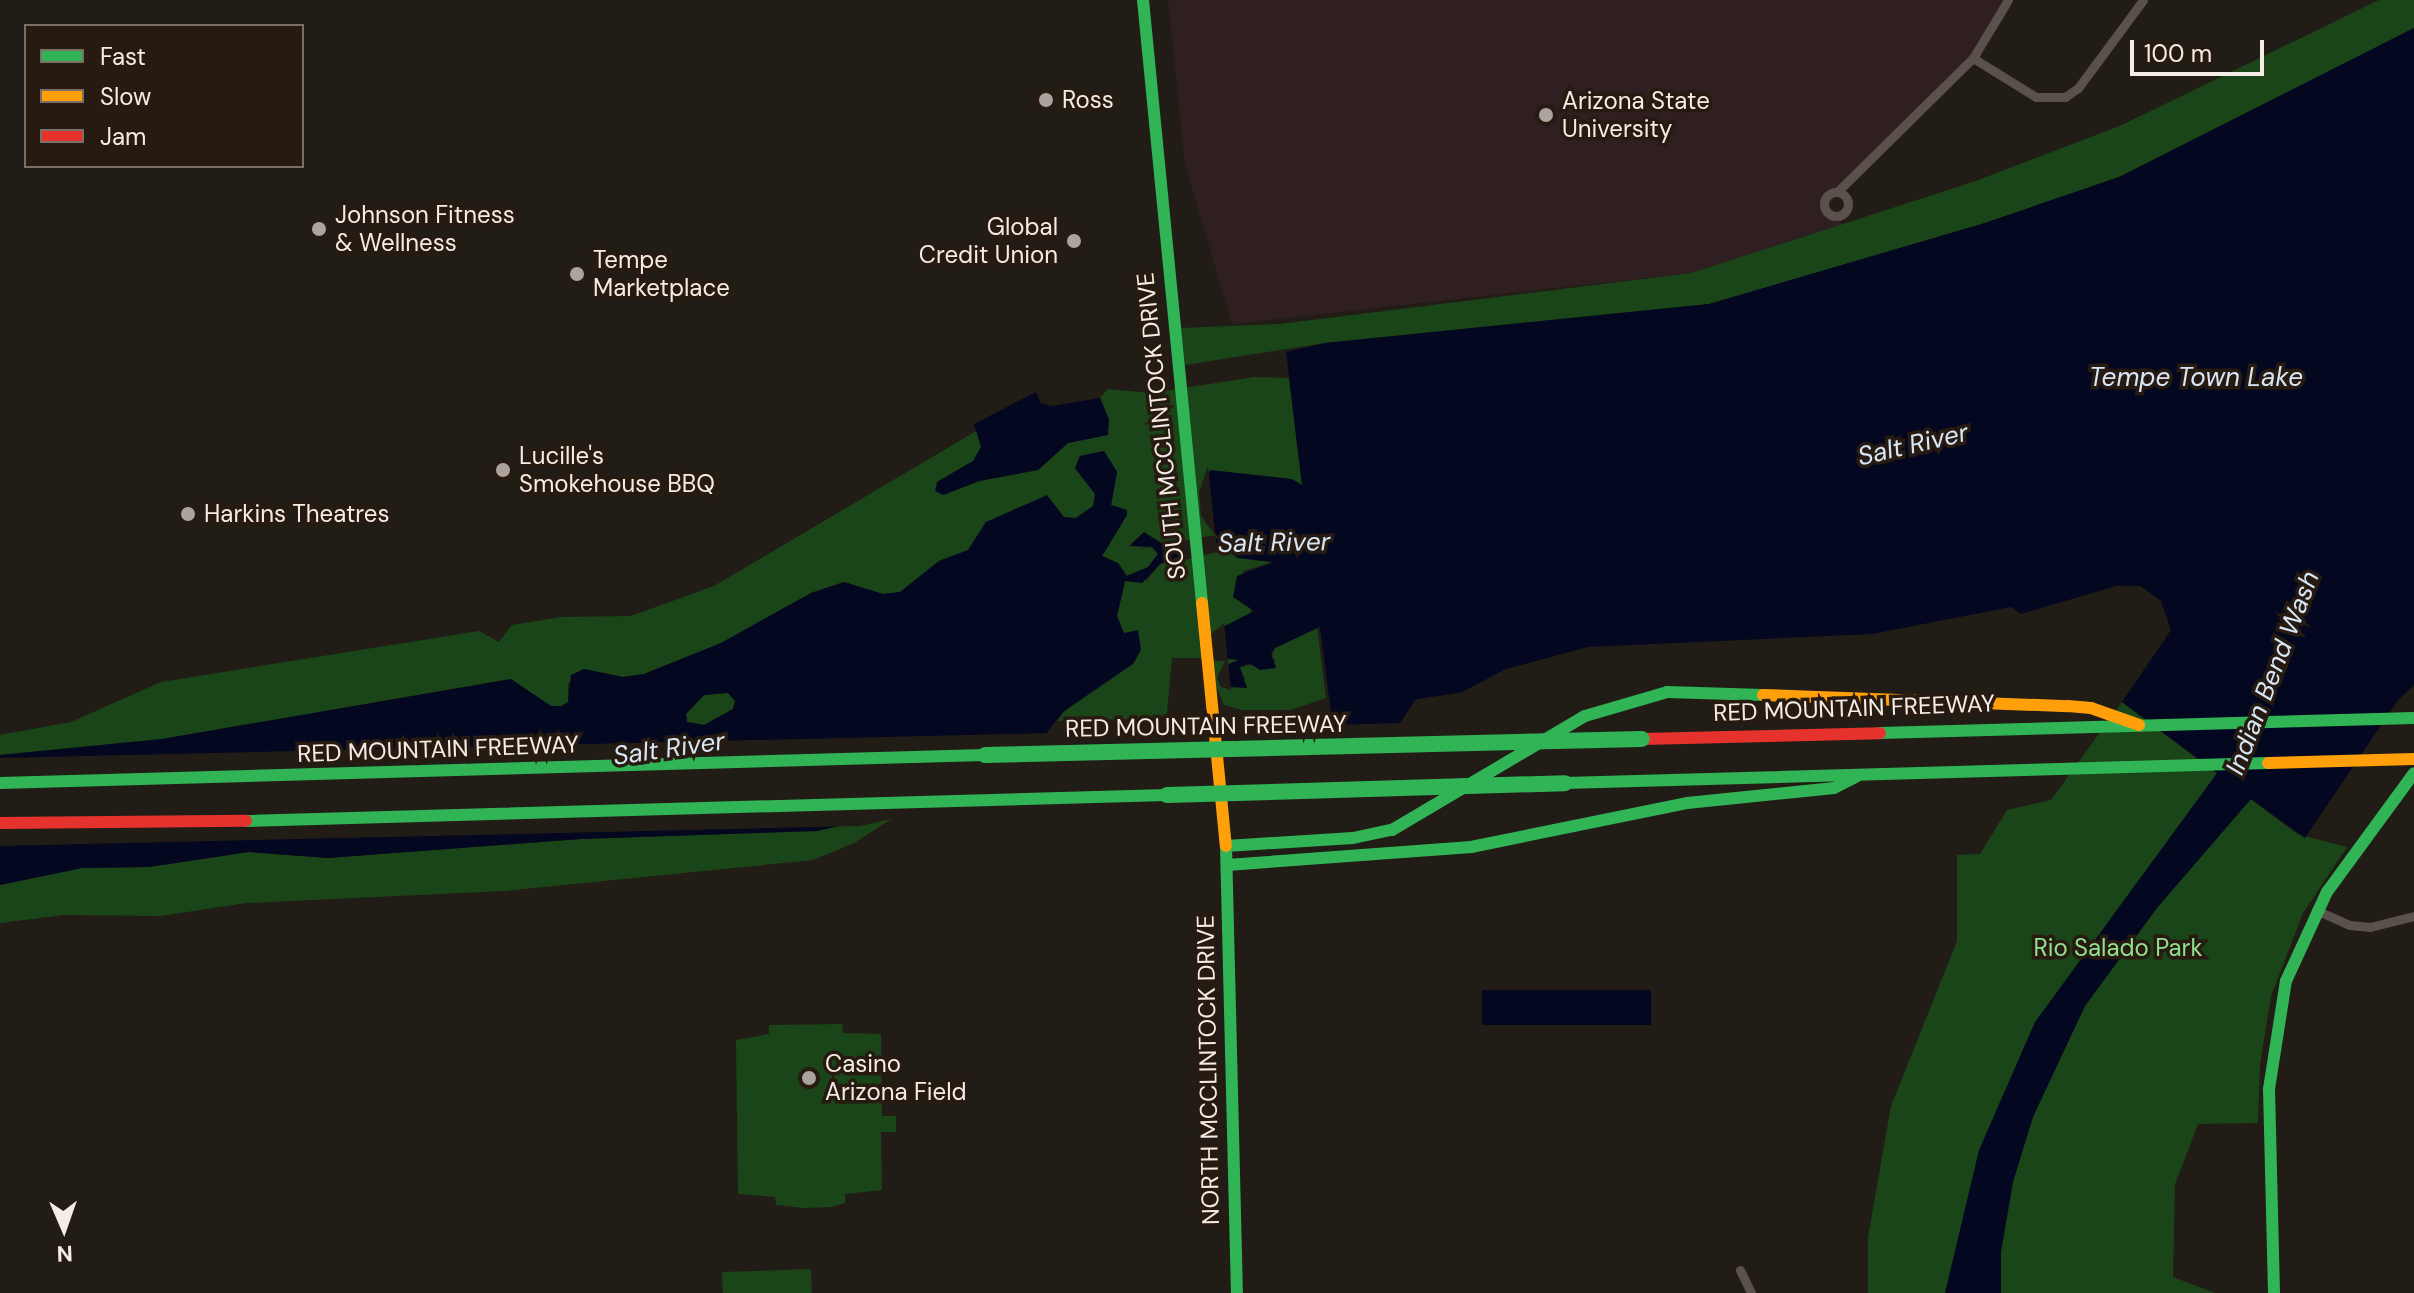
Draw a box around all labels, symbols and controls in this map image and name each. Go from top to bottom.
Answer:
legend [24,24,304,168]
scale bar [2134,24,2268,74]
text: 100 m [2144,38,2212,69]
text: Fast [100,41,146,72]
text: Slow [100,81,151,112]
place label: Ross [1062,86,1114,114]
place label: Arizona State University [1562,87,1710,143]
marker: Ross [1037,91,1055,109]
marker: Arizona State University [1537,106,1555,124]
text: Jam [100,121,146,152]
place label: Johnson Fitness & Wellness [335,201,515,257]
place label: Global Credit Union [919,213,1058,269]
marker: Johnson Fitness & Wellness [310,220,328,238]
marker: Global Credit Union [1065,232,1083,250]
place label: Tempe Marketplace [593,246,730,302]
marker: Tempe Marketplace [568,265,586,283]
street label: SOUTH MCCLINTOCK DRIVE [1131,271,1191,581]
water label: Tempe Town Lake [2089,362,2303,394]
water label: Salt River [1855,417,1971,473]
place label: Lucille's Smokehouse BBQ [519,442,715,498]
marker: Lucille's Smokehouse BBQ [494,461,512,479]
place label: Harkins Theatres [204,500,389,528]
marker: Harkins Theatres [179,505,197,523]
water label: Salt River [1217,526,1331,560]
water label: Indian Bend Wash [2220,567,2326,779]
street label: RED MOUNTAIN FREEWAY [1713,689,1995,727]
street label: RED MOUNTAIN FREEWAY [1065,709,1347,743]
water label: Salt River [611,726,727,772]
street label: RED MOUNTAIN FREEWAY [297,730,579,768]
street label: NORTH MCCLINTOCK DRIVE [1191,915,1225,1225]
park label: Rio Salado Park [2033,934,2203,962]
place label: Casino Arizona Field [825,1050,967,1106]
marker: Casino Arizona Field [800,1069,818,1087]
north arrow [24,1189,104,1269]
text: N [56,1239,73,1268]

